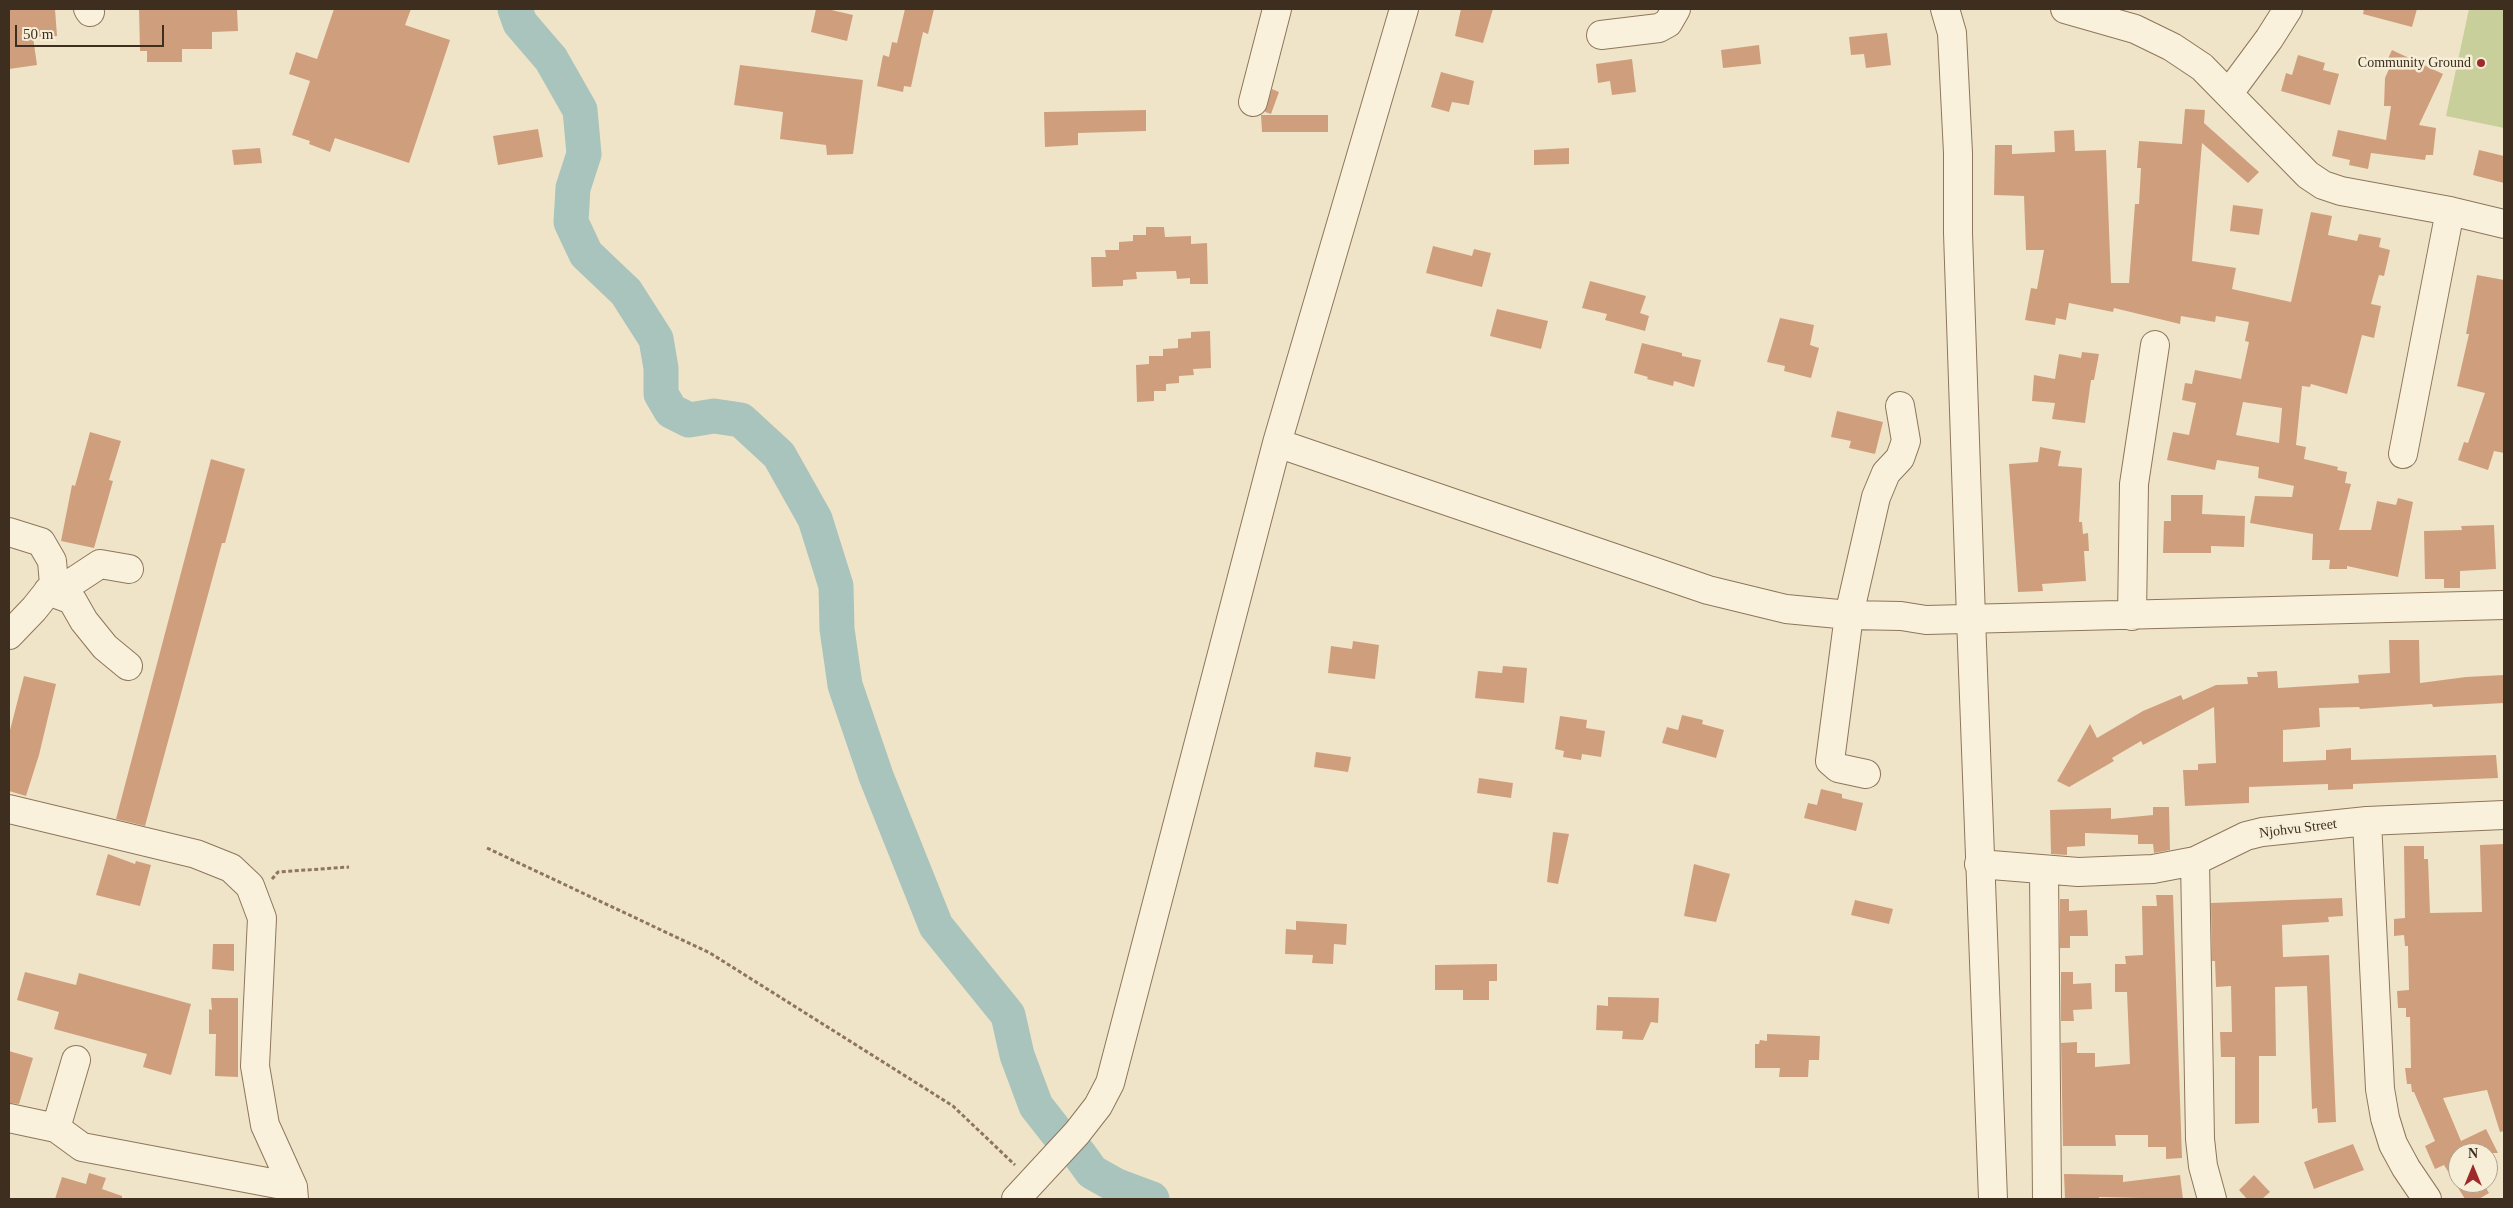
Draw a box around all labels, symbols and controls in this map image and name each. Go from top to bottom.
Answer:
scale bar [18,15,166,47]
text: 50 m [23,26,53,42]
place label: Community Ground [2358,55,2471,71]
marker: Community Ground [2475,57,2487,69]
street label: Njohvu Street [2258,816,2338,842]
north arrow [2448,1143,2498,1193]
text: N [2468,1146,2478,1161]

